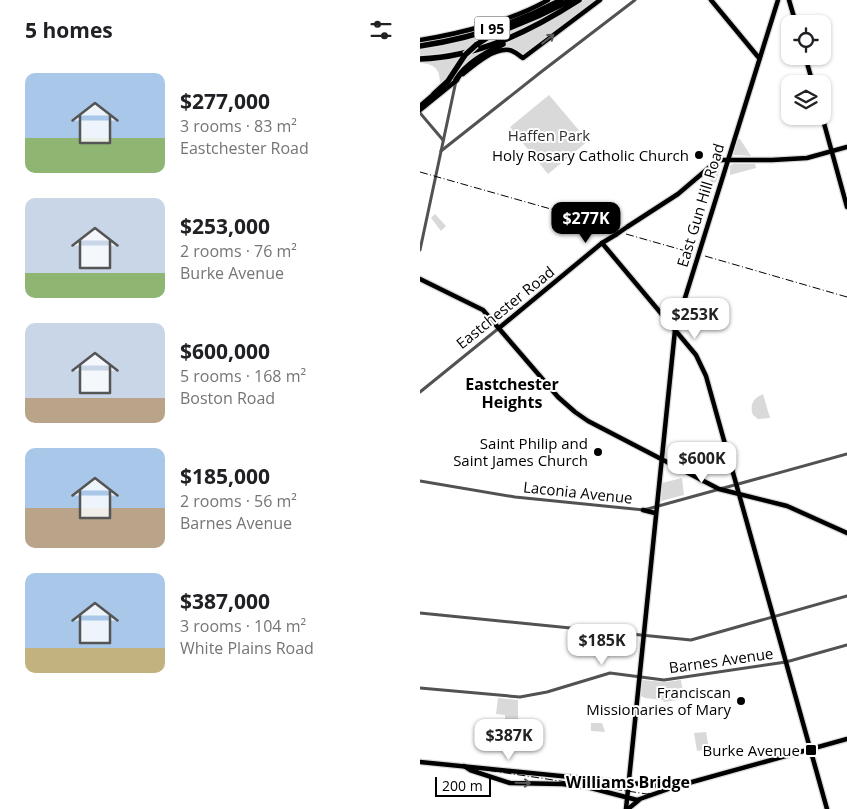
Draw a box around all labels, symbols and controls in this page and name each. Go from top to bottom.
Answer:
map controls [781,15,831,125]
button: locate [781,15,831,65]
text: 5 homes [25,16,113,44]
icon: filters [367,16,395,44]
road number: I 95 [474,16,510,40]
one-way arrow [541,34,554,45]
button: layers [781,75,831,125]
text: $277,000 [180,87,270,115]
icon: home [65,93,125,153]
text: 3 rooms · 83 m² [180,115,297,137]
park label: Haffen Park [508,125,590,145]
text: Eastchester Road [180,137,309,159]
street label: East Gun Hill Road [672,141,728,269]
place label: Holy Rosary Catholic Church [492,145,689,165]
marker: Holy Rosary Catholic Church [693,149,705,161]
pin: $277K [551,202,621,244]
text: $277K [562,207,610,229]
text: $253,000 [180,212,270,240]
icon: home [65,218,125,278]
text: 2 rooms · 76 m² [180,240,297,262]
street label: Eastchester Road [452,261,558,353]
text: Burke Avenue [180,262,284,284]
pin: $253K [660,298,730,340]
text: $253K [671,303,719,325]
text: $600,000 [180,337,270,365]
icon: home [65,343,125,403]
text: 5 rooms · 168 m² [180,365,306,387]
district label: Eastchester Heights [465,373,559,413]
text: Boston Road [180,387,275,409]
place label: Saint Philip and Saint James Church [453,433,588,470]
pin: $600K [667,442,737,484]
marker: Saint Philip and Saint James Church [592,446,604,458]
text: $600K [678,447,726,469]
text: $185,000 [180,462,270,490]
icon: home [65,468,125,528]
street label: Laconia Avenue [522,476,634,508]
text: 2 rooms · 56 m² [180,490,297,512]
text: Barnes Avenue [180,512,292,534]
text: $387,000 [180,587,270,615]
icon: home [65,593,125,653]
text: 3 rooms · 104 m² [180,615,306,637]
pin: $185K [567,624,637,666]
text: $185K [578,629,626,651]
text: White Plains Road [180,637,314,659]
street label: Barnes Avenue [668,643,774,677]
place label: Franciscan Missionaries of Mary [586,682,731,719]
marker: Franciscan Missionaries of Mary [735,695,747,707]
pin: $387K [474,718,544,761]
text: $387K [485,724,533,746]
place label: Burke Avenue [703,740,800,760]
marker: Burke Avenue [804,743,818,757]
district label: Williams Bridge [566,771,690,793]
scale bar [435,774,491,797]
text: 200 m [442,776,483,795]
one-way arrow [515,779,531,788]

